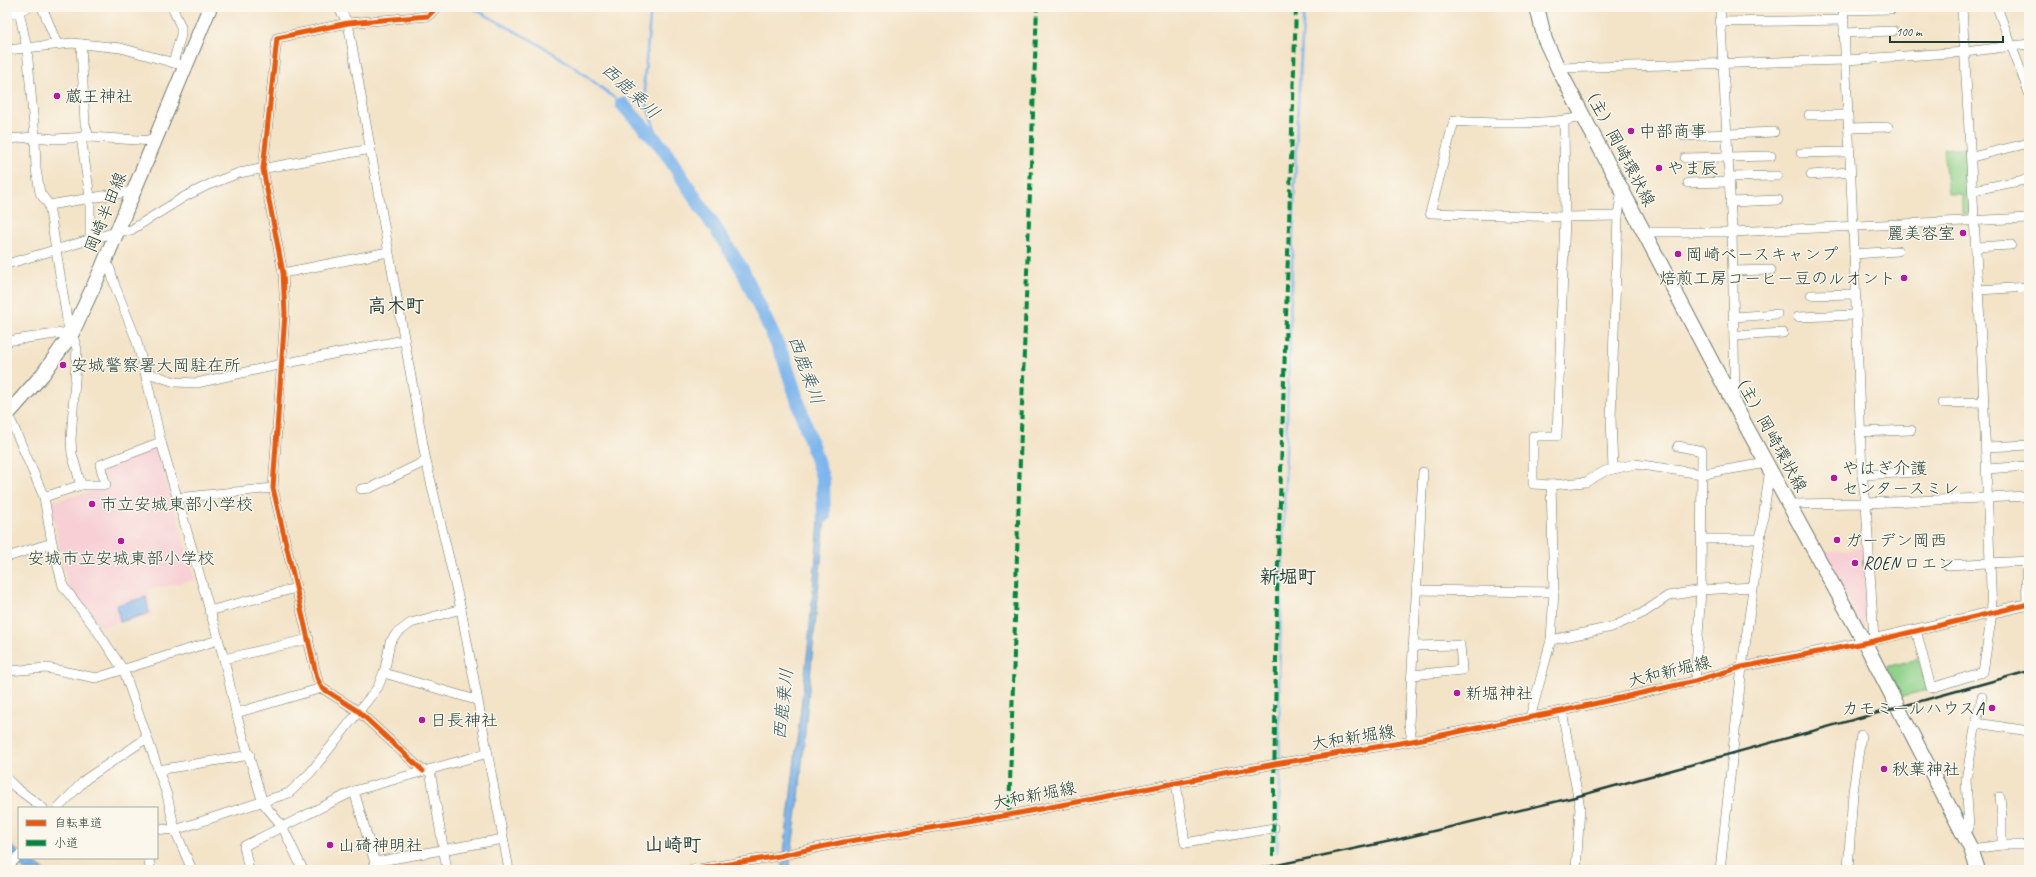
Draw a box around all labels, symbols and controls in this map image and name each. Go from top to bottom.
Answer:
scale bar [1890,18,2003,44]
text: 100 m [1896,24,1923,40]
water label: 西鹿乗川 [597,58,665,124]
street label: （主）岡崎環状線 [1577,80,1660,210]
place label: 蔵王神社 [65,86,133,107]
marker: 蔵王神社 [52,91,62,101]
place label: 中部商事 [1639,121,1707,142]
marker: 中部商事 [1626,126,1636,136]
place label: やま辰 [1667,158,1718,179]
marker: やま辰 [1654,163,1664,173]
street label: 岡崎半田線 [80,169,131,256]
place label: 麗美容室 [1887,223,1955,244]
marker: 麗美容室 [1958,228,1968,238]
place label: 岡崎ベースキャンプ [1686,244,1838,265]
marker: 岡崎ベースキャンプ [1673,249,1683,259]
place label: 焙煎工房コーヒー豆のルオント [1659,268,1896,289]
marker: 焙煎工房コーヒー豆のルオント [1899,273,1909,283]
district label: 高木町 [367,294,425,318]
water label: 西鹿乗川 [783,332,829,408]
place label: 安城警察署大岡駐在所 [71,355,241,376]
marker: 安城警察署大岡駐在所 [58,360,68,370]
street label: （主）岡崎環状線 [1727,367,1812,496]
place label: やはぎ介護 センタースミレ [1842,458,1959,499]
marker: やはぎ介護 センタースミレ [1829,473,1839,483]
place label: 市立安城東部小学校 [100,494,253,515]
marker: 市立安城東部小学校 [87,499,97,509]
place label: ガーデン岡西 [1845,530,1947,551]
marker: ガーデン岡西 [1832,535,1842,545]
marker: 安城市立安城東部小学校 [116,536,126,546]
place label: 安城市立安城東部小学校 [28,548,215,569]
place label: ROEN ロエン [1863,553,1954,574]
marker: ROEN ロエン [1850,558,1860,568]
district label: 新堀町 [1259,565,1317,589]
street label: 大和新堀線 [1625,651,1713,692]
water label: 西鹿乗川 [768,667,798,741]
place label: 新堀神社 [1465,683,1533,704]
marker: 新堀神社 [1452,688,1462,698]
place label: カモミールハウスA [1842,698,1985,719]
marker: カモミールハウスA [1987,703,1997,713]
place label: 日長神社 [430,710,498,731]
marker: 日長神社 [417,715,427,725]
street label: 大和新堀線 [1309,720,1397,755]
place label: 秋葉神社 [1892,759,1960,780]
marker: 秋葉神社 [1879,764,1889,774]
street label: 大和新堀線 [990,777,1078,814]
legend [18,807,158,859]
text: 自転車道 [54,815,102,831]
district label: 山崎町 [644,833,702,857]
text: 小道 [54,835,78,851]
place label: 山碕神明社 [338,835,423,856]
marker: 山碕神明社 [325,840,335,850]

